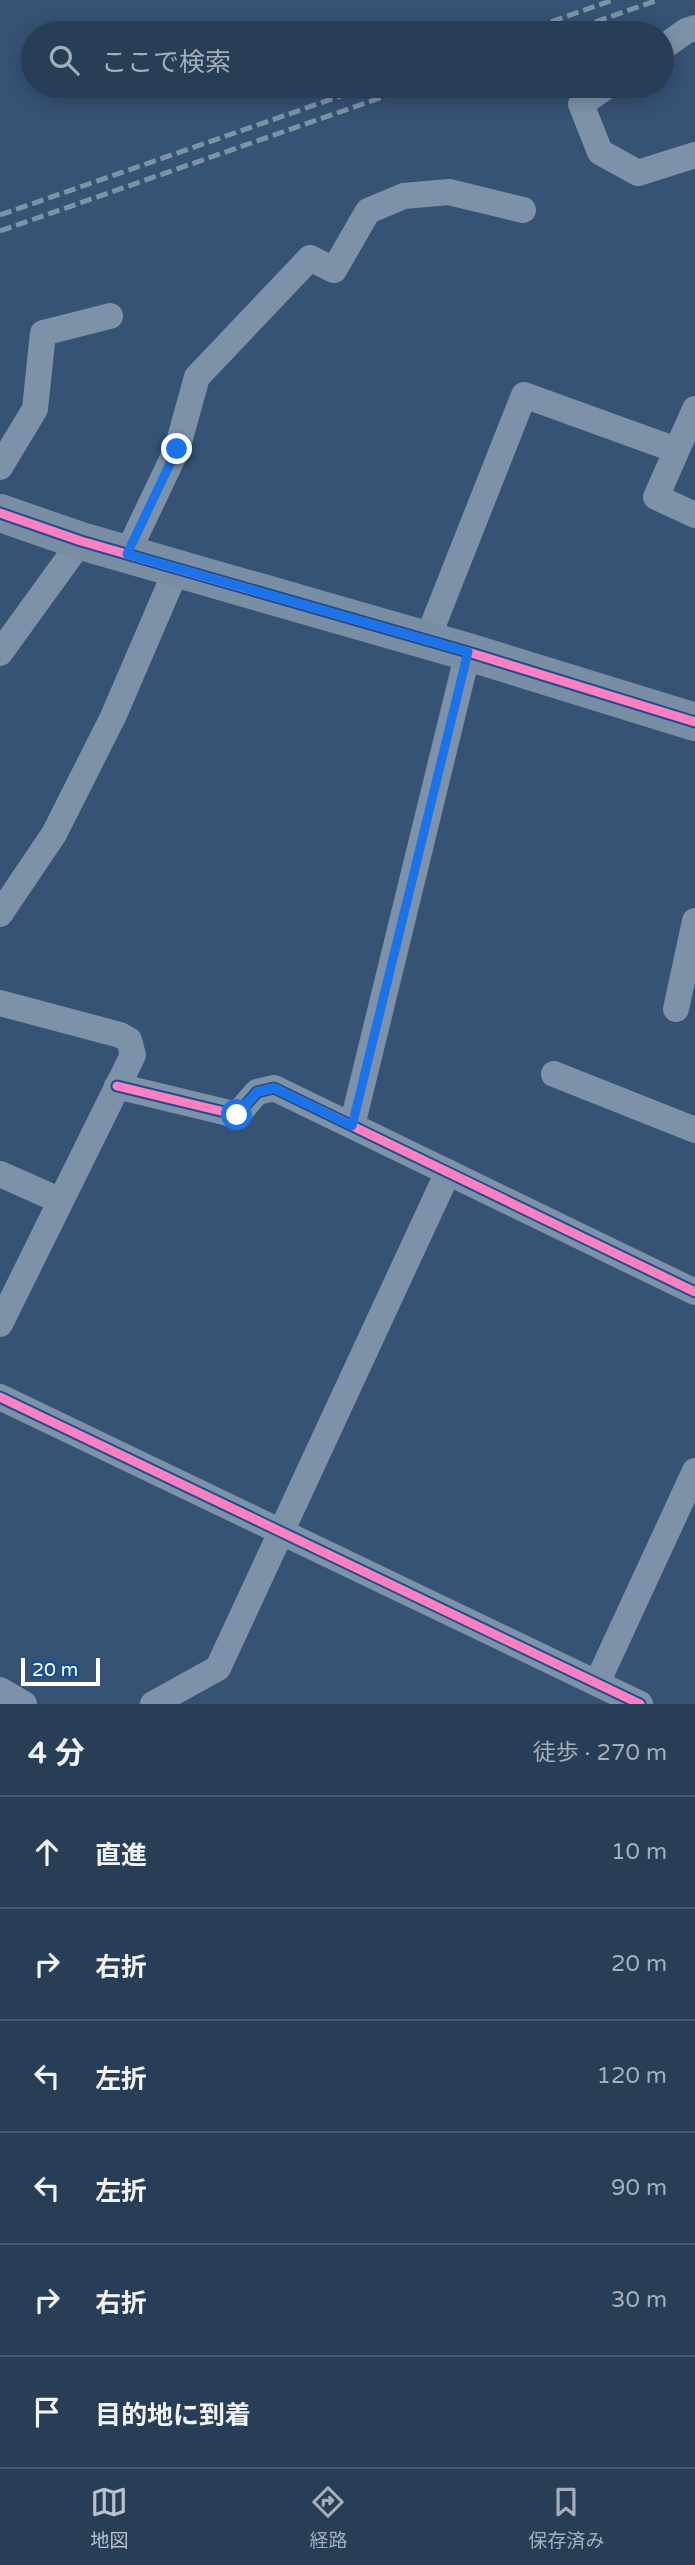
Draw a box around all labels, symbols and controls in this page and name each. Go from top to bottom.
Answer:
search box [21,21,674,98]
icon: search [45,41,83,79]
text: ここで検索 [101,47,231,78]
route end [161,433,192,464]
route start [221,1099,252,1130]
scale bar [21,1655,100,1687]
text: 20 m [32,1659,78,1681]
text: 4 分 [28,1735,85,1772]
text: 徒歩 · 270 m [533,1739,667,1767]
icon: ahead [28,1833,66,1871]
text: 10 m [611,1838,667,1866]
text: 直進 [95,1840,147,1871]
icon: right [28,1945,66,1983]
text: 20 m [611,1950,667,1978]
text: 右折 [95,1952,147,1983]
icon: left [28,2057,66,2095]
text: 120 m [597,2062,667,2090]
text: 左折 [95,2064,147,2095]
icon: left [28,2169,66,2207]
text: 90 m [611,2174,667,2202]
text: 左折 [95,2176,147,2207]
icon: right [28,2281,66,2319]
text: 30 m [611,2286,667,2314]
text: 右折 [95,2288,147,2319]
icon: arrive [28,2393,66,2431]
text: 目的地に到着 [95,2400,251,2431]
tab: 地図 [90,2483,129,2552]
tab: 経路 [309,2483,348,2552]
tab: 保存済み [528,2483,605,2552]

